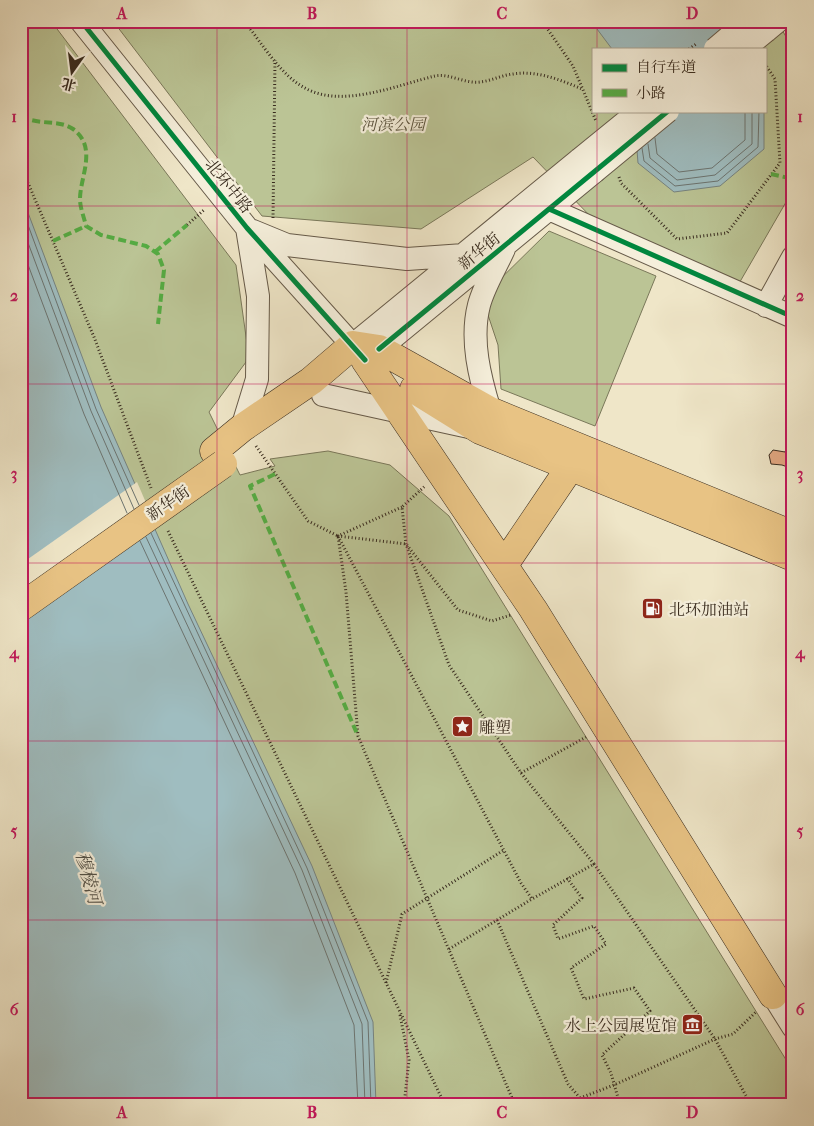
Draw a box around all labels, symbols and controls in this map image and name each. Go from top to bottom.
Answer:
text: A [116,4,128,23]
text: B [307,4,317,23]
text: C [497,4,508,23]
text: D [686,4,698,23]
north arrow [48,48,98,98]
legend [592,48,766,112]
text: 自行车道 [636,58,696,76]
text: 北 [60,74,78,94]
text: 小路 [636,84,666,102]
text: 1 [11,107,17,126]
text: 1 [797,107,803,126]
park label: 河滨公园 [361,115,428,134]
street label: 北环中路 [201,155,257,217]
street label: 新华街 [454,229,504,273]
text: 2 [10,286,18,305]
text: 2 [796,286,804,305]
text: 3 [11,464,17,484]
text: 3 [797,464,803,484]
street label: 新华街 [143,481,193,525]
fuel station icon: 北环加油站 [641,597,665,621]
place label: 北环加油站 [669,600,749,619]
text: 4 [8,643,20,663]
text: 4 [794,643,806,663]
place icon: 雕塑 [451,715,475,739]
place label: 雕塑 [479,718,511,737]
text: 5 [11,821,18,840]
text: 5 [797,821,804,840]
water label: 穆棱河 [71,849,106,910]
text: 6 [10,1000,19,1019]
text: 6 [796,1000,805,1019]
museum icon: 水上公园展览馆 [681,1013,705,1037]
place label: 水上公园展览馆 [565,1016,677,1035]
text: A [116,1103,128,1122]
text: B [307,1103,317,1122]
text: C [497,1103,508,1122]
text: D [686,1103,698,1122]

